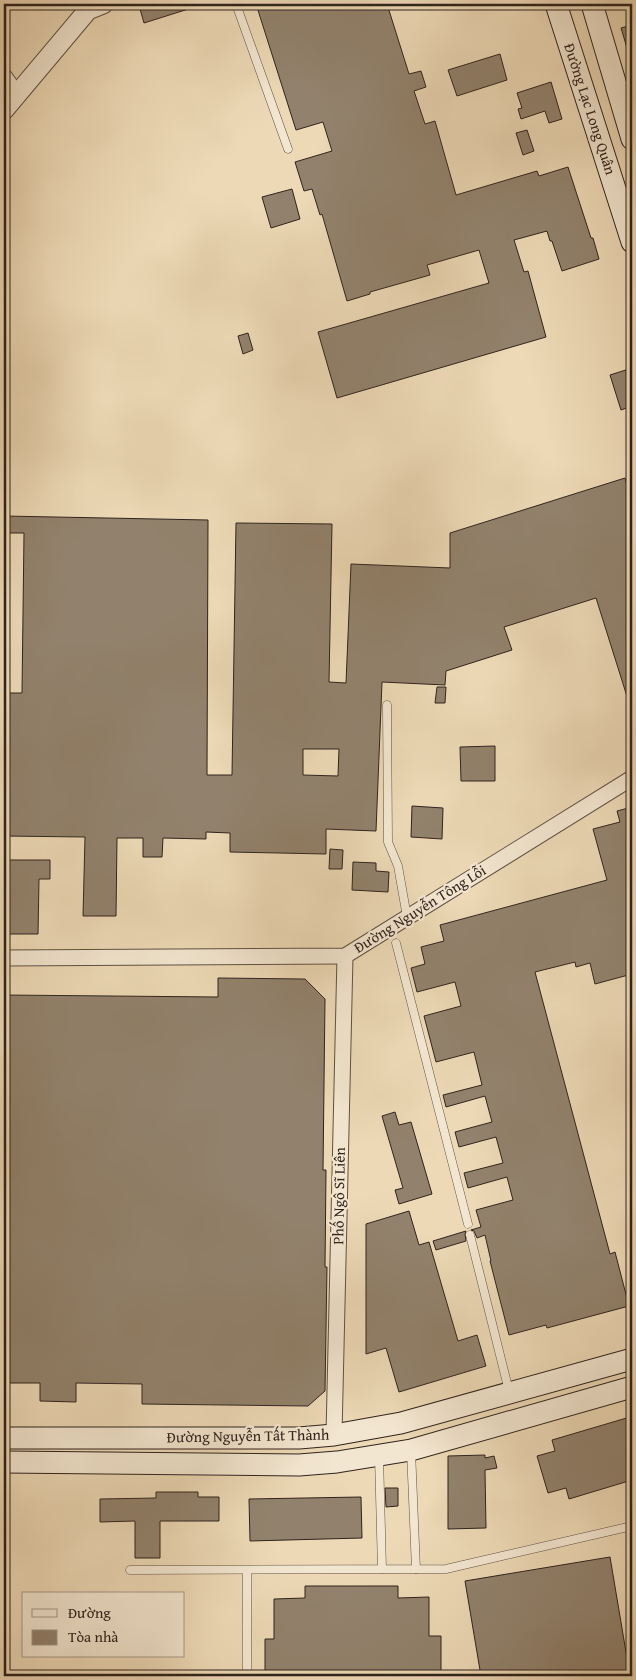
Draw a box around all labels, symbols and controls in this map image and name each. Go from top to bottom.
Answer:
street label: Đường Lạc Long Quân [559,40,622,178]
street label: Đường Nguyễn Tông Lỗi [350,859,490,958]
street label: Phố Ngô Sĩ Liên [327,1146,350,1245]
street label: Đường Nguyễn Tất Thành [167,1424,330,1447]
legend [22,1592,185,1658]
text: Đường [68,1602,111,1623]
text: Tòa nhà [68,1626,118,1647]

